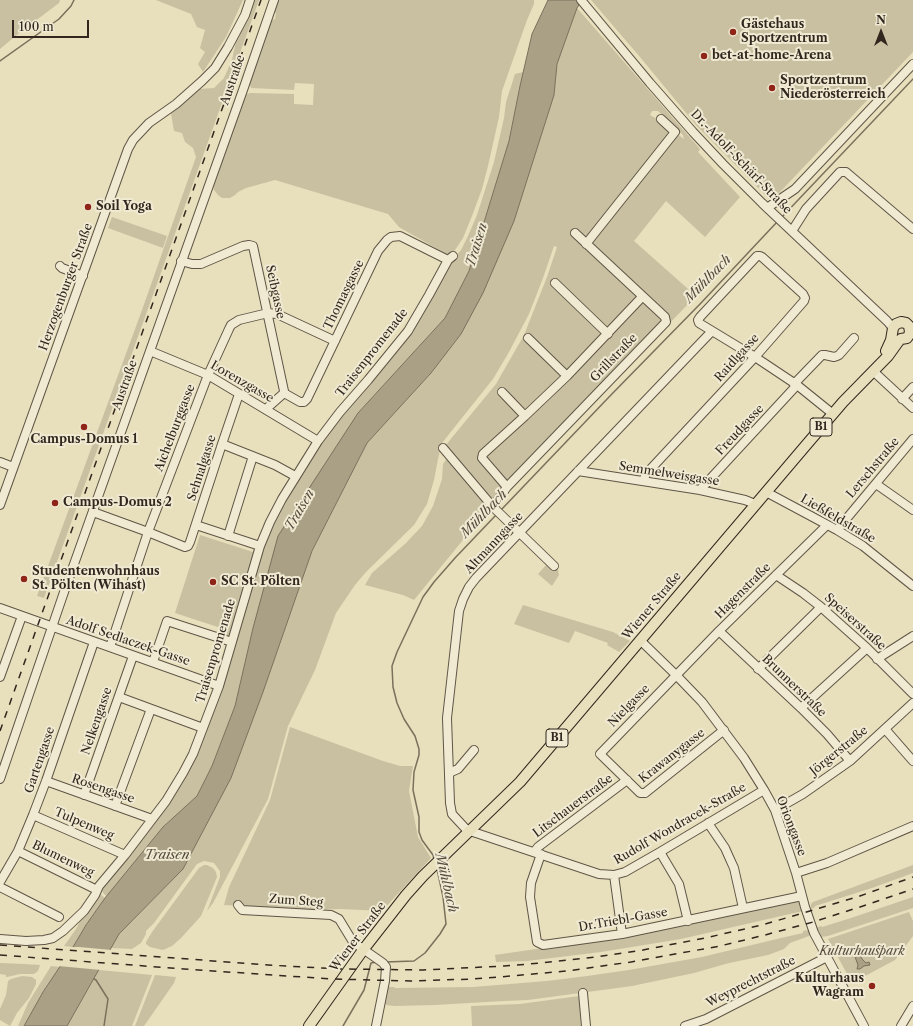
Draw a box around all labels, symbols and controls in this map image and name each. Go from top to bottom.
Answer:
scale bar [14,12,91,38]
north arrow [861,12,901,52]
text: N [876,13,886,27]
place label: Gästehaus Sportzentrum [741,18,828,46]
text: 100 m [19,19,54,34]
marker: Gästehaus Sportzentrum [728,27,738,37]
place label: bet-at-home-Arena [712,49,832,63]
marker: bet-at-home-Arena [699,51,709,61]
street label: Austraße [218,53,248,107]
place label: Sportzentrum Niederösterreich [780,74,886,102]
marker: Sportzentrum Niederösterreich [767,83,777,93]
street label: Dr.-Adolf-Schärf-Straße [687,107,795,217]
place label: Soil Yoga [96,200,152,214]
marker: Soil Yoga [83,202,93,212]
street label: Herzogenburger Straße [36,221,96,353]
water label: Traisen [463,221,491,269]
water label: Mühlbach [682,252,734,306]
street label: Thomasgasse [321,258,367,332]
street label: Seibgasse [262,264,288,320]
street label: Traisenpromenade [333,306,411,400]
street label: Grillstraße [588,331,640,385]
street label: Raidlgasse [712,331,762,385]
street label: Austraße [109,358,141,412]
street label: Lorenzgasse [208,358,276,406]
street label: Aichelburggasse [152,382,198,474]
street label: Freudgasse [713,402,767,458]
road number: B1 [810,418,832,436]
marker: Campus-Domus 1 [79,422,89,432]
place label: Campus-Domus 1 [30,433,138,447]
street label: Sehnalgasse [185,433,219,503]
street label: Lerschstraße [844,435,902,501]
street label: Semmelweisgasse [618,459,720,489]
water label: Traisen [282,487,318,533]
water label: Mühlbach [458,487,510,541]
street label: Ließfeldstraße [798,492,878,546]
place label: Campus-Domus 2 [63,496,172,510]
marker: Campus-Domus 2 [50,498,60,508]
street label: Altmanngasse [462,509,526,577]
street label: Hagenstraße [712,560,774,622]
place label: Studentenwohnhaus St. Pölten (Wihast) [32,565,160,593]
street label: Wiener Straße [620,569,684,643]
marker: Studentenwohnhaus St. Pölten (Wihast) [19,574,29,584]
place label: SC St. Pölten [221,575,300,589]
marker: SC St. Pölten [208,577,218,587]
street label: Speiserstraße [821,591,889,653]
street label: Traisenpromenade [193,597,239,705]
street label: Adolf Sedlaczek-Gasse [64,613,192,669]
street label: Brunnerstraße [759,652,829,720]
street label: Nielgasse [605,682,653,730]
street label: Nelkengasse [79,685,115,757]
street label: Jörgerstraße [807,723,871,779]
street label: Gartengasse [22,725,58,795]
street label: Krawanygasse [636,726,708,786]
road number: B1 [546,729,568,747]
street label: Litschauerstraße [530,771,616,841]
street label: Rosengasse [70,772,136,806]
street label: Rudolf Wondracek-Straße [611,780,749,868]
street label: Oriongasse [773,794,809,858]
street label: Tulpenweg [52,805,116,843]
street label: Blumenweg [30,838,96,880]
water label: Traisen [145,847,189,863]
water label: Mühlbach [432,852,460,914]
street label: Zum Steg [268,892,324,910]
street label: Wiener Straße [327,899,389,975]
street label: Dr.Triebl-Gasse [577,905,669,935]
park label: Kulturhauspark [819,945,905,959]
street label: Weyprechtstraße [704,953,798,1011]
place label: Kulturhaus Wagram [795,972,864,1000]
marker: Kulturhaus Wagram [867,981,877,991]

